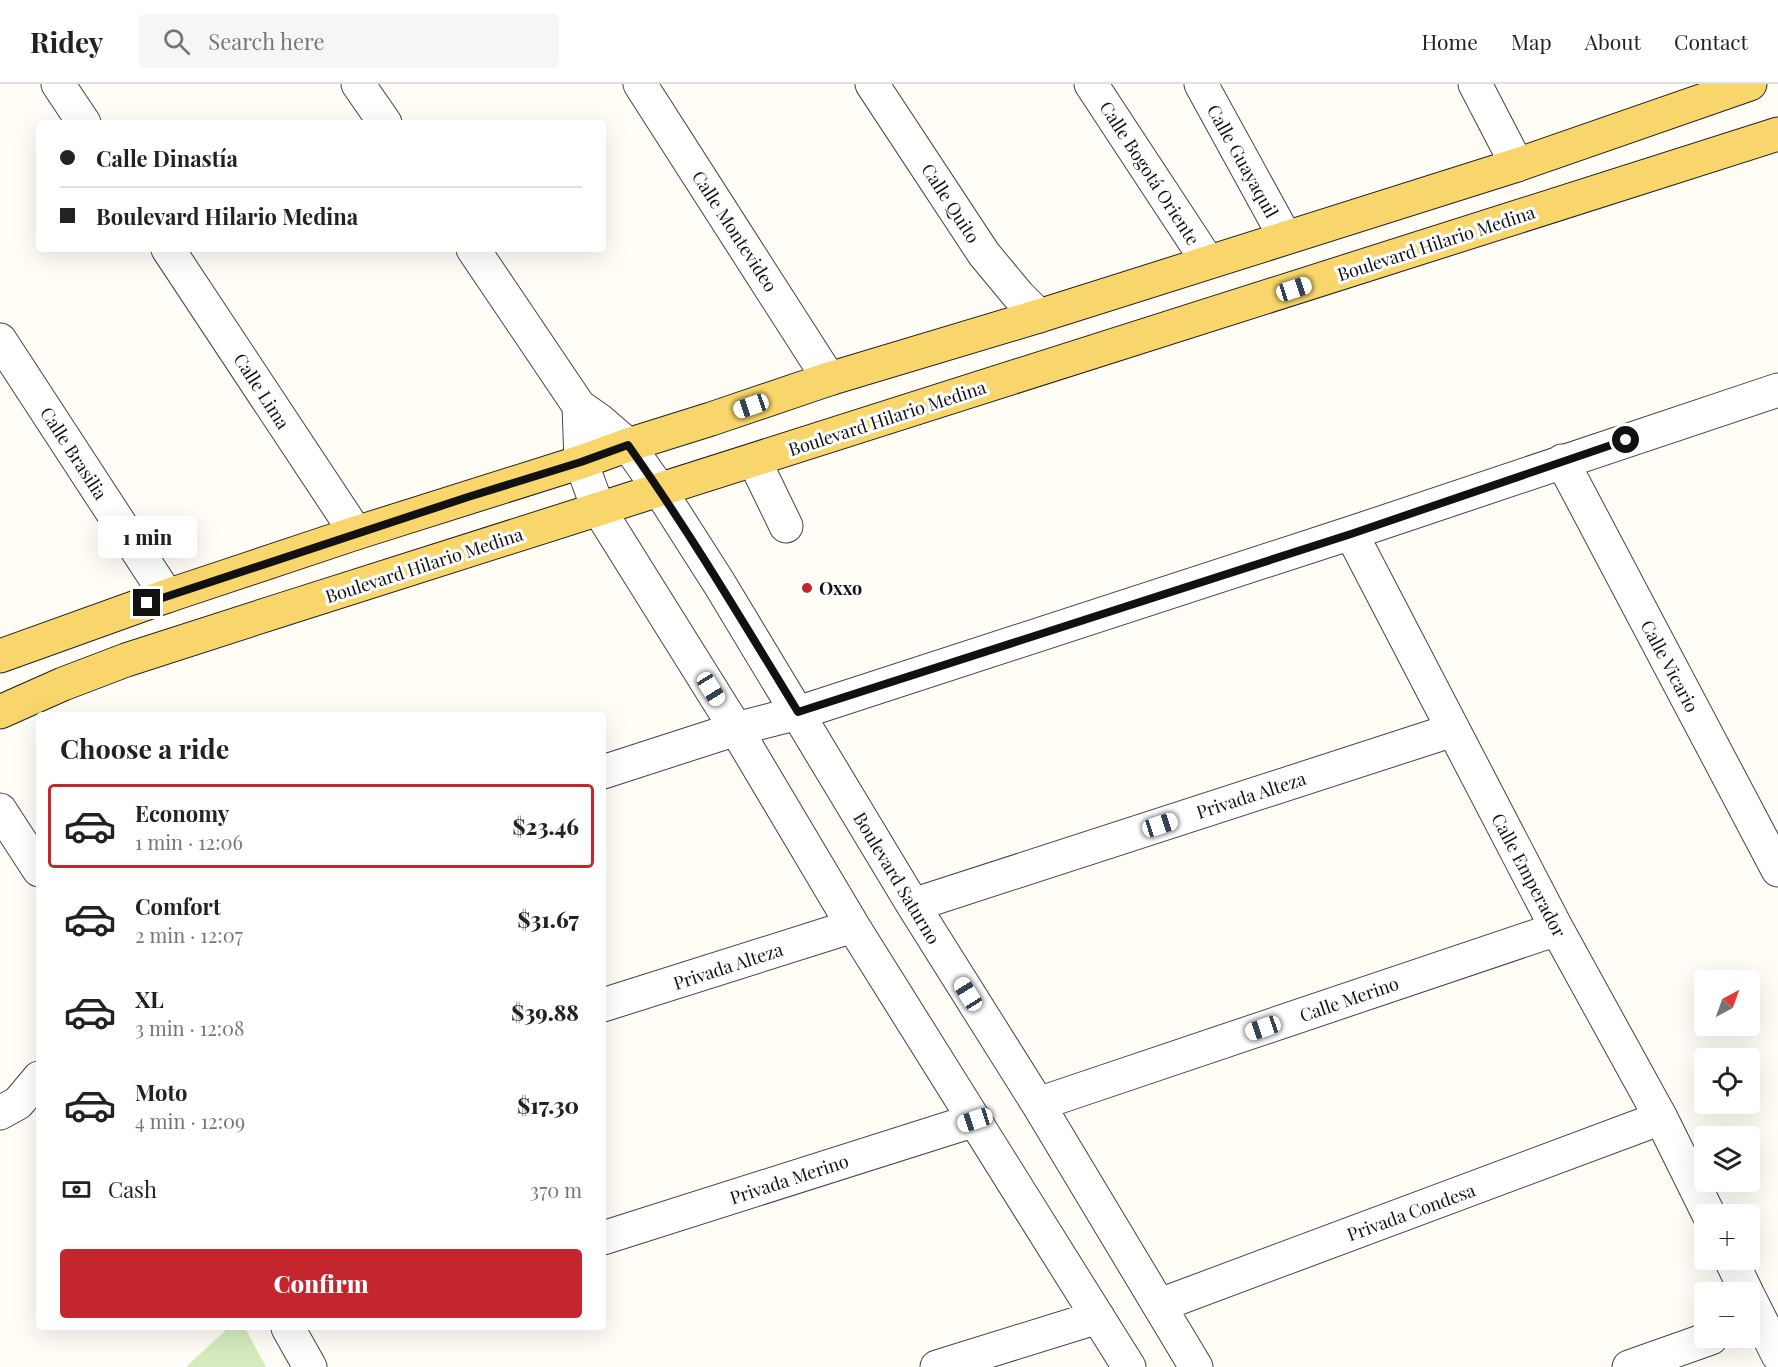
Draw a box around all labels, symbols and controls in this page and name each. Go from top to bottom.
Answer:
search box [139,14,559,68]
text: Ridey [30,23,103,60]
icon: search [160,25,193,58]
text: Search here [208,26,325,56]
text: Home [1422,27,1478,55]
text: Map [1511,27,1552,55]
text: About [1585,27,1641,55]
text: Contact [1674,27,1748,55]
street label: Calle Bogotá Oriente [1094,96,1206,250]
street label: Calle Guayaquil [1202,100,1284,222]
text: Calle Dinastía [96,143,238,173]
street label: Calle Quito [916,159,986,248]
street label: Calle Montevideo [687,166,783,296]
street label: Boulevard Hilario Medina [1334,200,1538,286]
text: Boulevard Hilario Medina [96,201,358,231]
car [1274,275,1314,303]
street label: Calle Lima [229,348,295,434]
street label: Boulevard Hilario Medina [785,375,989,461]
car [731,392,771,420]
street label: Calle Brasilia [35,402,113,504]
route start [1612,426,1639,453]
callout: 1 min [98,516,196,558]
street label: Boulevard Hilario Medina [322,522,526,608]
text: 1 min [123,523,172,550]
place label: Oxxo [819,576,862,600]
marker: Oxxo [800,581,814,595]
route end [133,589,160,616]
street label: Calle Vicario [1636,616,1704,717]
car [694,669,728,709]
text: Choose a ride [60,730,229,766]
street label: Privada Alteza [1193,766,1309,824]
text: Economy [135,798,229,828]
icon: car [63,799,117,853]
street label: Boulevard Saturno [848,808,946,949]
street label: Calle Emperador [1486,809,1572,941]
text: $23.46 [513,811,579,841]
car [1140,811,1180,839]
text: 1 min · 12:06 [135,828,243,855]
text: Comfort [135,891,221,921]
icon: car [63,892,117,946]
text: $31.67 [517,904,579,934]
text: 2 min · 12:07 [135,921,243,948]
street label: Privada Alteza [670,937,786,995]
north arrow [1694,970,1760,1036]
map controls [1694,970,1760,1348]
street label: Calle Merino [1296,971,1402,1027]
car [951,974,985,1014]
text: XL [135,984,164,1014]
icon: car [63,985,117,1039]
text: $39.88 [511,997,579,1027]
text: 3 min · 12:08 [135,1014,245,1041]
car [1243,1014,1283,1042]
button: locate [1694,1048,1760,1114]
text: Moto [135,1077,188,1107]
icon: car [63,1078,117,1132]
text: $17.30 [517,1090,579,1120]
car [955,1106,995,1134]
text: 4 min · 12:09 [135,1107,245,1134]
button: layers [1694,1126,1760,1192]
street label: Privada Merino [727,1148,852,1209]
icon: cash [60,1173,93,1206]
text: Cash [108,1174,157,1204]
text: 370 m [530,1176,582,1203]
street label: Privada Condesa [1344,1178,1478,1246]
button: + [1694,1204,1760,1270]
button: Confirm [60,1249,582,1318]
button: − [1694,1282,1760,1348]

